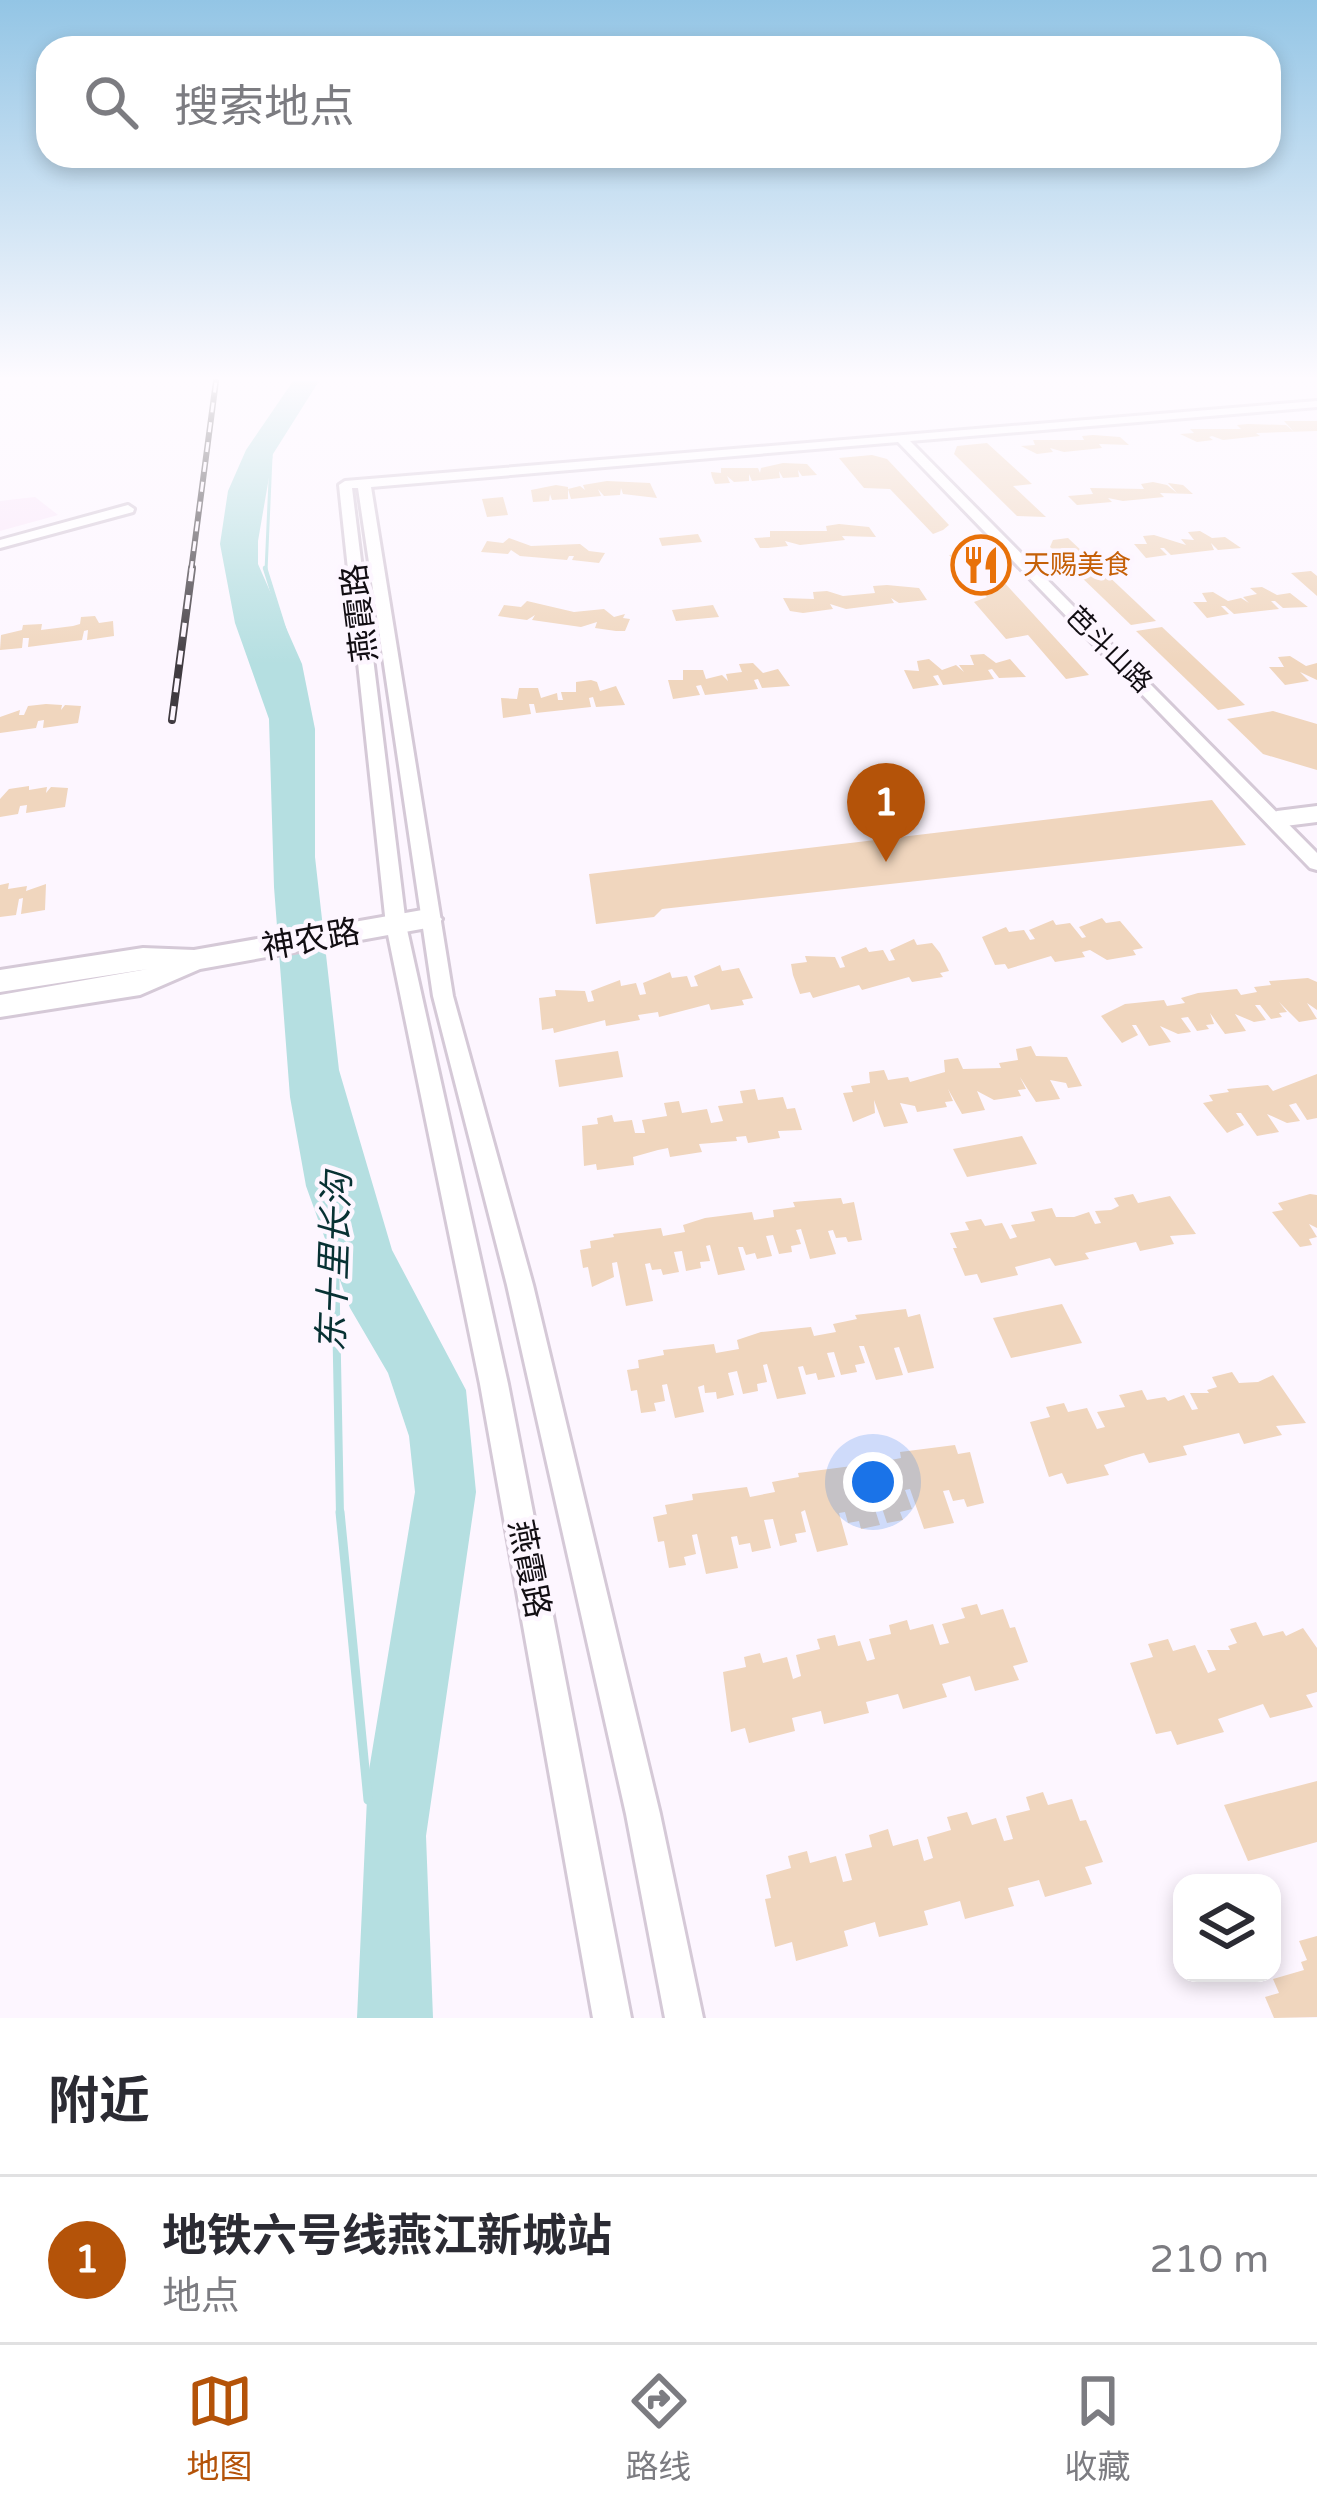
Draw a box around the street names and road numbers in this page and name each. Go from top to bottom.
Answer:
street label: 燕霞路 [335,561,385,665]
street label: 芭斗山路 [1059,600,1159,700]
street label: 神农路 [259,912,363,968]
street label: 燕霞路 [500,1517,558,1621]

